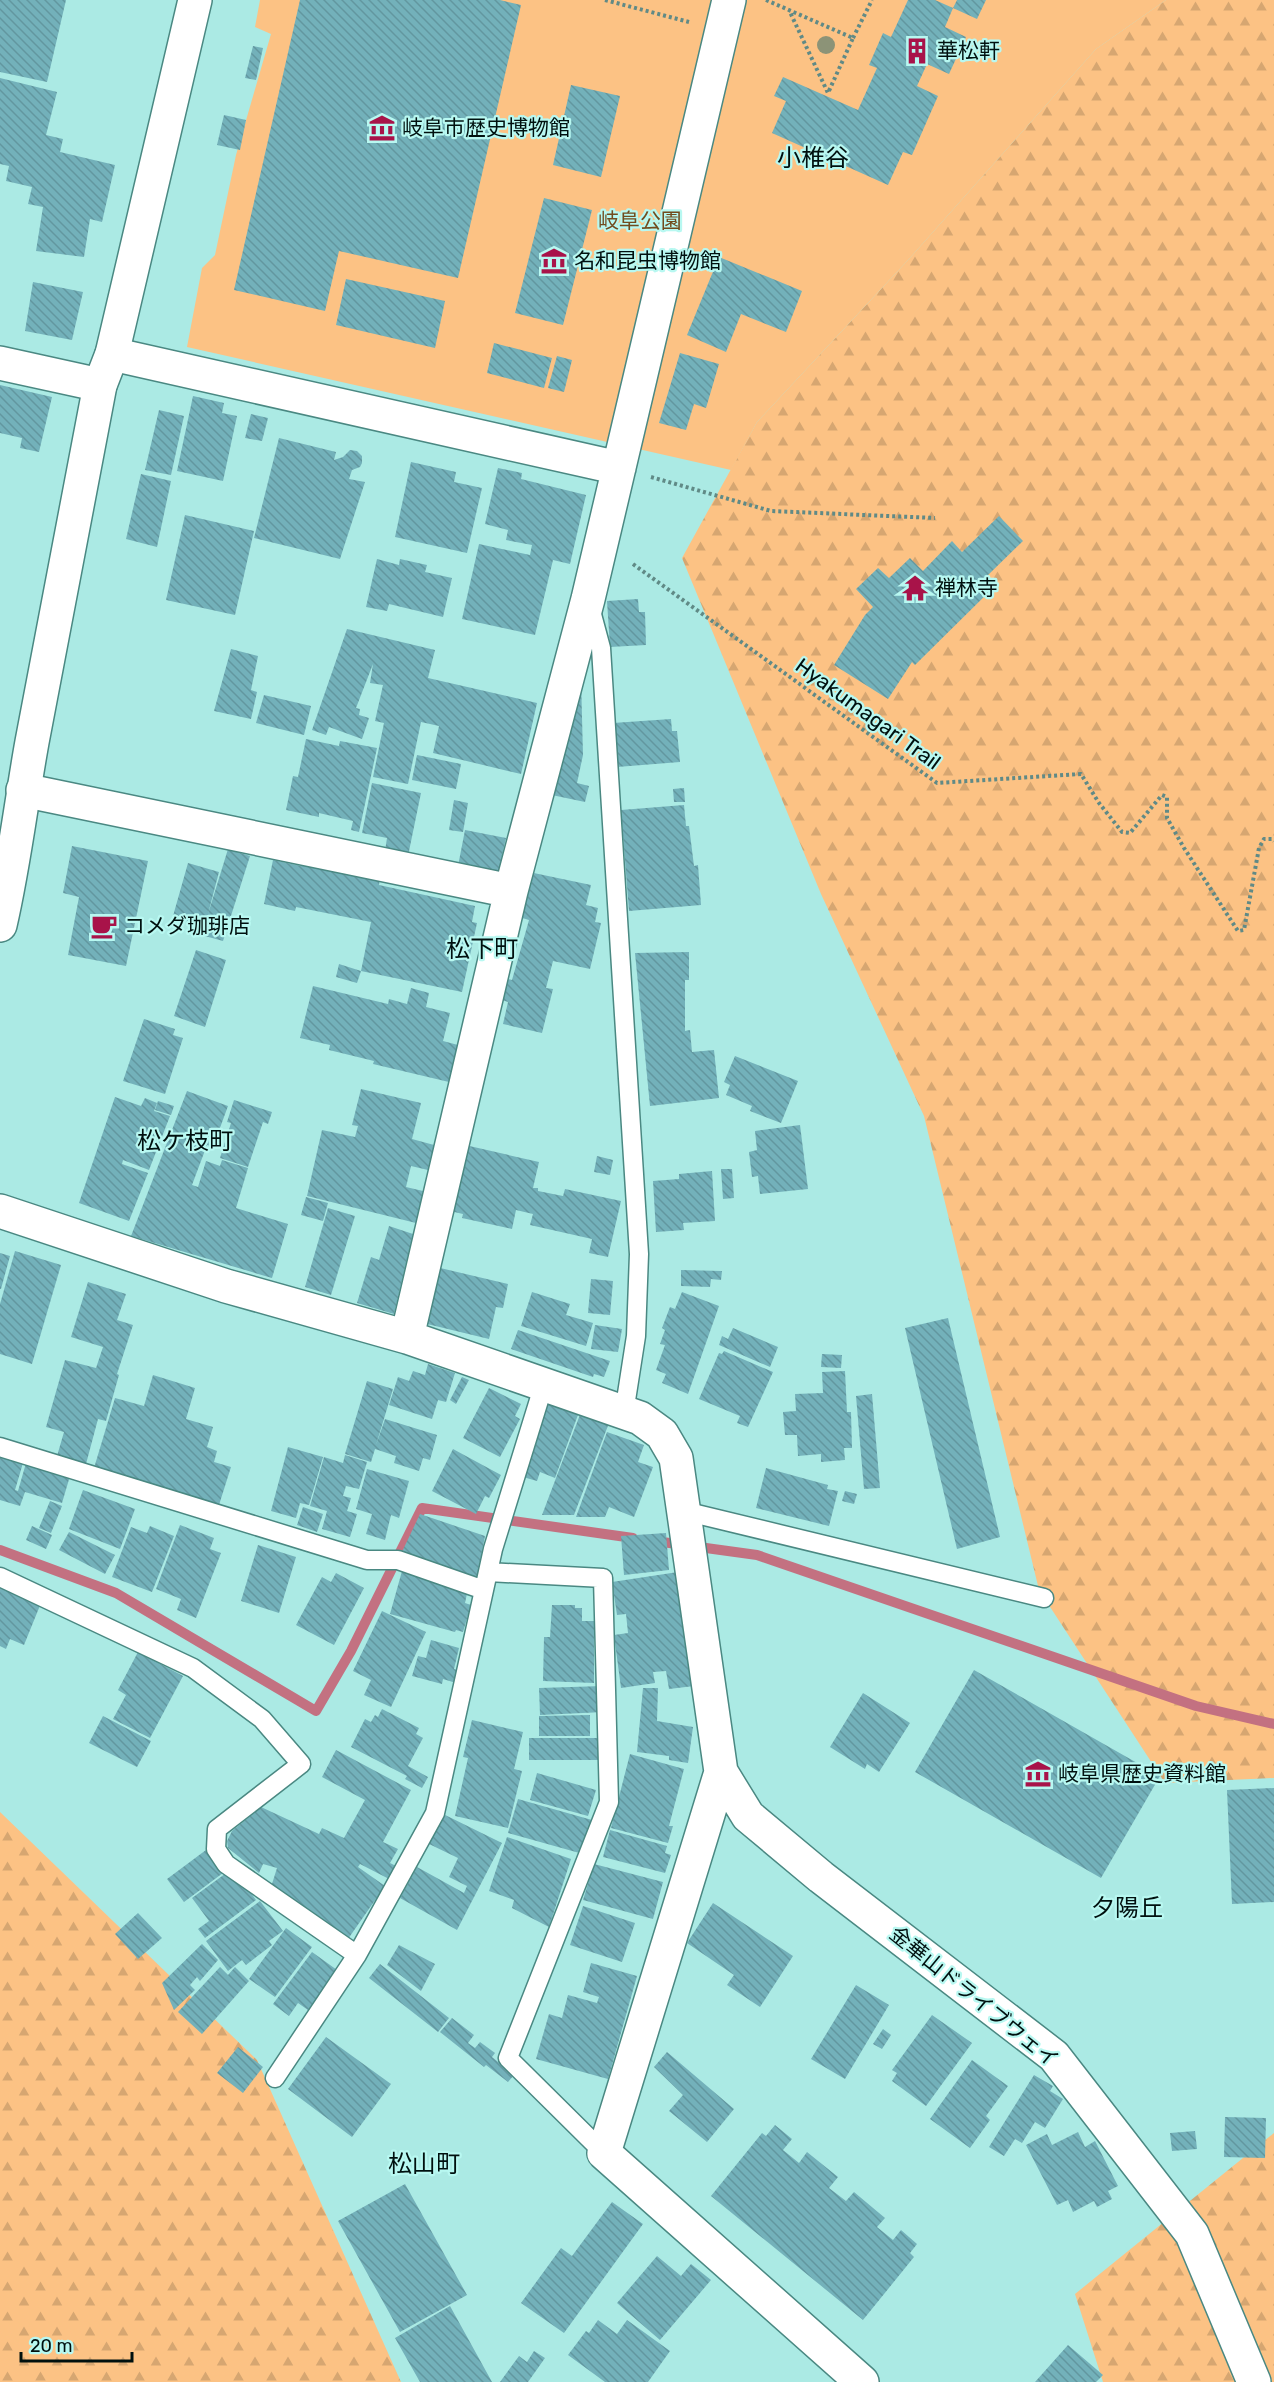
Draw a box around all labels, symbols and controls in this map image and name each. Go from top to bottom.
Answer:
building icon: 華松軒 [902,36,932,66]
place label: 華松軒 [937,38,1000,63]
museum icon: 岐阜市歴史博物館 [367,113,397,143]
place label: 岐阜市歴史博物館 [402,115,570,140]
district label: 小椎谷 [777,144,849,172]
park label: 岐阜公園 [598,208,682,233]
museum icon: 名和昆虫博物館 [539,246,569,276]
place label: 名和昆虫博物館 [574,248,721,273]
temple icon: 禅林寺 [900,573,930,603]
place label: 禅林寺 [935,575,998,600]
street label: Hyakumagari Trail [791,653,946,775]
cafe icon: コメダ珈琲店 [89,911,119,941]
place label: コメダ珈琲店 [124,913,250,938]
district label: 松下町 [446,935,518,963]
district label: 松ケ枝町 [137,1127,233,1155]
museum icon: 岐阜県歴史資料館 [1023,1759,1053,1789]
place label: 岐阜県歴史資料館 [1058,1761,1226,1786]
district label: 夕陽丘 [1091,1894,1163,1922]
street label: 金華山ドライブウェイ [885,1921,1064,2072]
district label: 松山町 [388,2150,460,2178]
scale bar [21,2325,132,2363]
text: 20 m [30,2335,72,2357]

